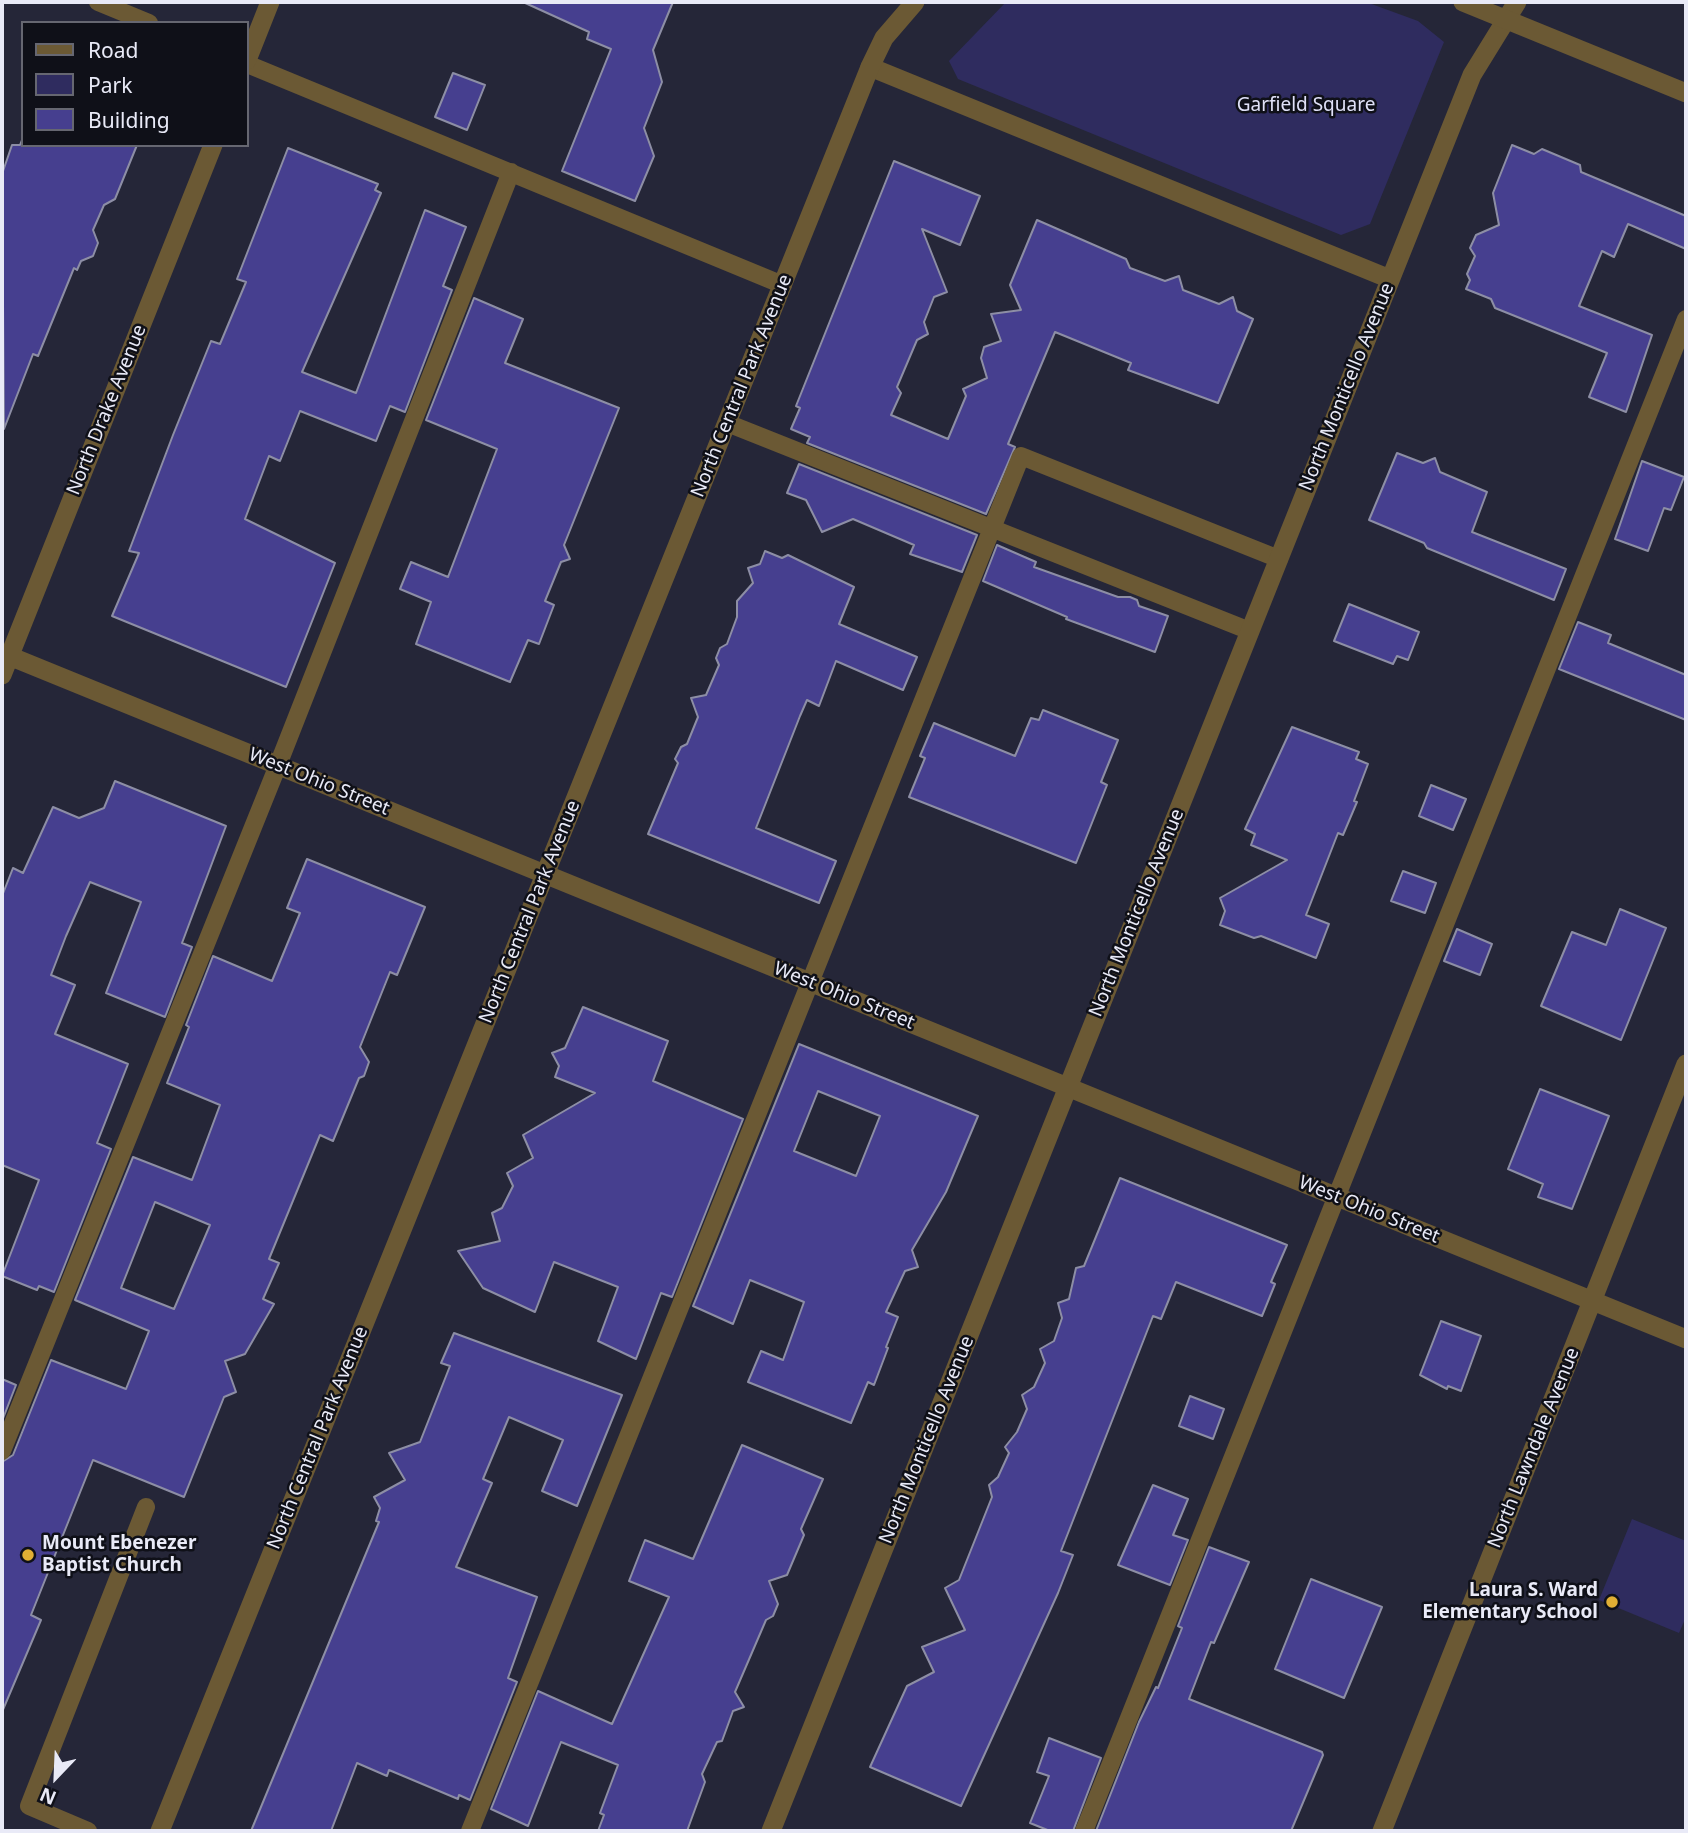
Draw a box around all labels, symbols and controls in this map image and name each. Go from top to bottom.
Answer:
legend [21,21,248,147]
text: Road [88,36,138,64]
text: Park [88,71,132,99]
park label: Garfield Square [1237,95,1375,117]
text: Building [88,106,170,134]
street label: North Central Park Avenue [687,271,797,501]
street label: North Monticello Avenue [1295,280,1399,494]
street label: North Drake Avenue [62,321,152,499]
street label: West Ohio Street [245,743,393,821]
street label: North Central Park Avenue [475,797,585,1027]
street label: North Monticello Avenue [1085,806,1189,1020]
street label: West Ohio Street [770,957,918,1035]
street label: West Ohio Street [1295,1171,1443,1249]
street label: North Central Park Avenue [263,1323,373,1553]
street label: North Monticello Avenue [875,1333,979,1547]
street label: North Lawndale Avenue [1483,1344,1585,1552]
place label: Mount Ebenezer Baptist Church [42,1533,196,1577]
marker: Mount Ebenezer Baptist Church [20,1547,36,1563]
place label: Laura S. Ward Elementary School [1422,1580,1598,1624]
marker: Laura S. Ward Elementary School [1604,1594,1620,1610]
north arrow [21,1742,91,1812]
text: N [36,1781,60,1811]

